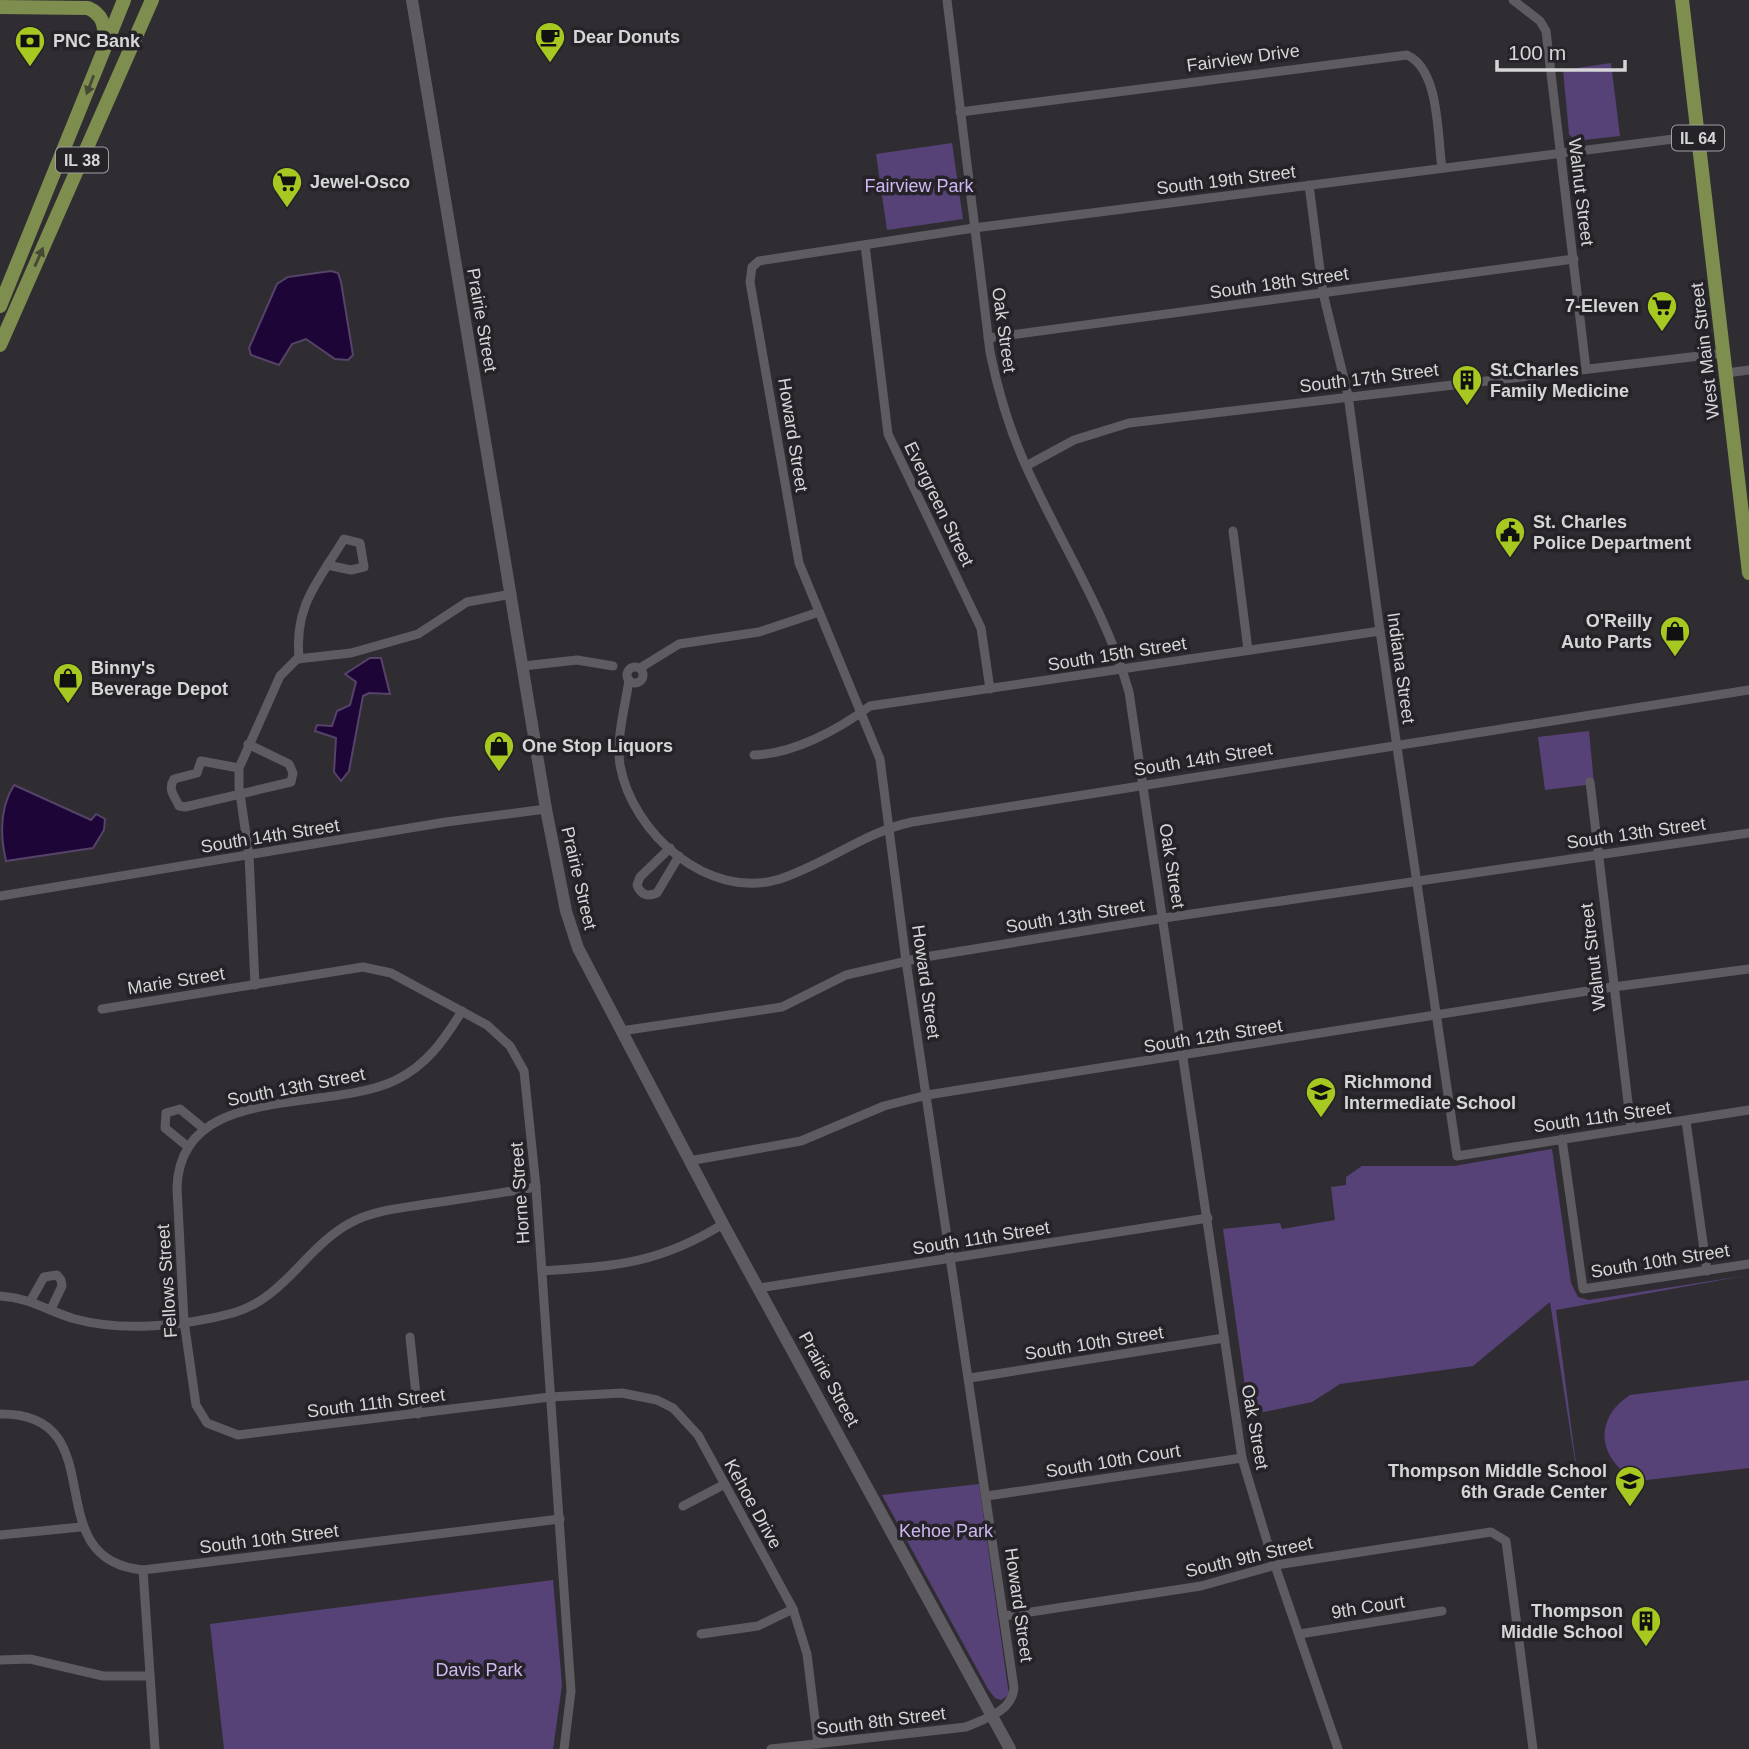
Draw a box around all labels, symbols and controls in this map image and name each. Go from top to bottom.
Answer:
cafe icon: Dear Donuts [533,20,567,64]
bank icon: PNC Bank [13,24,47,68]
place label: Dear Donuts [573,27,680,47]
scale bar [1497,28,1625,72]
place label: PNC Bank [53,31,141,51]
street label: Fairview Drive [1185,40,1301,76]
text: 100 m [1508,41,1566,64]
one-way arrow [85,75,96,96]
road number: IL 64 [1672,126,1724,150]
street label: Walnut Street [1564,137,1598,247]
road number: IL 38 [56,148,108,172]
street label: South 19th Street [1155,162,1297,198]
supermarket icon: Jewel-Osco [270,165,304,209]
place label: Jewel-Osco [310,172,410,192]
park label: Fairview Park [864,176,975,196]
one-way arrow [33,247,45,267]
street label: South 18th Street [1208,263,1350,303]
street label: Prairie Street [463,267,501,373]
street label: West Main Street [1687,281,1723,421]
street label: Oak Street [988,286,1020,374]
supermarket icon: 7-Eleven [1645,289,1679,333]
place label: 7-Eleven [1565,296,1639,316]
street label: South 17th Street [1298,360,1440,396]
place label: St.Charles Family Medicine [1490,360,1629,401]
building icon: St.Charles Family Medicine [1450,363,1484,407]
street label: Howard Street [774,377,812,493]
street label: Evergreen Street [900,438,978,570]
place label: St. Charles Police Department [1533,512,1691,553]
public building icon: St. Charles Police Department [1493,515,1527,559]
street label: Indiana Street [1383,611,1419,725]
place label: O'Reilly Auto Parts [1561,611,1652,652]
shop icon: O'Reilly Auto Parts [1658,614,1692,658]
street label: South 15th Street [1046,633,1188,675]
place label: Binny's Beverage Depot [91,658,228,699]
shop icon: Binny's Beverage Depot [51,661,85,705]
shop icon: One Stop Liquors [482,729,516,773]
place label: One Stop Liquors [522,736,673,756]
street label: South 14th Street [1132,738,1274,780]
street label: South 13th Street [1565,813,1707,853]
street label: South 14th Street [199,815,341,857]
street label: Oak Street [1155,822,1189,910]
street label: Prairie Street [557,825,601,931]
street label: South 13th Street [1004,895,1146,937]
street label: Walnut Street [1576,902,1610,1012]
street label: Howard Street [908,924,944,1040]
street label: Marie Street [126,963,226,999]
street label: South 12th Street [1142,1015,1284,1057]
street label: South 13th Street [225,1064,367,1110]
place label: Richmond Intermediate School [1344,1072,1516,1113]
school or university icon: Richmond Intermediate School [1304,1075,1338,1119]
street label: South 11th Street [1532,1097,1672,1137]
street label: Horne Street [506,1141,534,1245]
street label: South 11th Street [911,1217,1051,1259]
street label: Fellows Street [153,1223,181,1339]
street label: South 10th Street [1589,1240,1731,1282]
street label: South 10th Street [1023,1322,1165,1364]
street label: Prairie Street [795,1328,863,1430]
street label: Oak Street [1238,1383,1272,1471]
street label: South 11th Street [306,1385,446,1421]
street label: South 10th Court [1044,1440,1182,1482]
street label: Kehoe Drive [720,1456,786,1552]
place label: Thompson Middle School 6th Grade Center [1388,1461,1607,1502]
school or university icon: Thompson Middle School 6th Grade Center [1613,1464,1647,1508]
street label: South 10th Street [198,1521,340,1557]
park label: Kehoe Park [899,1521,994,1541]
street label: South 9th Street [1183,1533,1315,1581]
street label: Howard Street [1001,1547,1037,1663]
street label: 9th Court [1330,1591,1406,1623]
place label: Thompson Middle School [1501,1601,1623,1642]
building icon: Thompson Middle School [1629,1604,1663,1648]
park label: Davis Park [435,1660,524,1680]
street label: South 8th Street [815,1703,947,1739]

